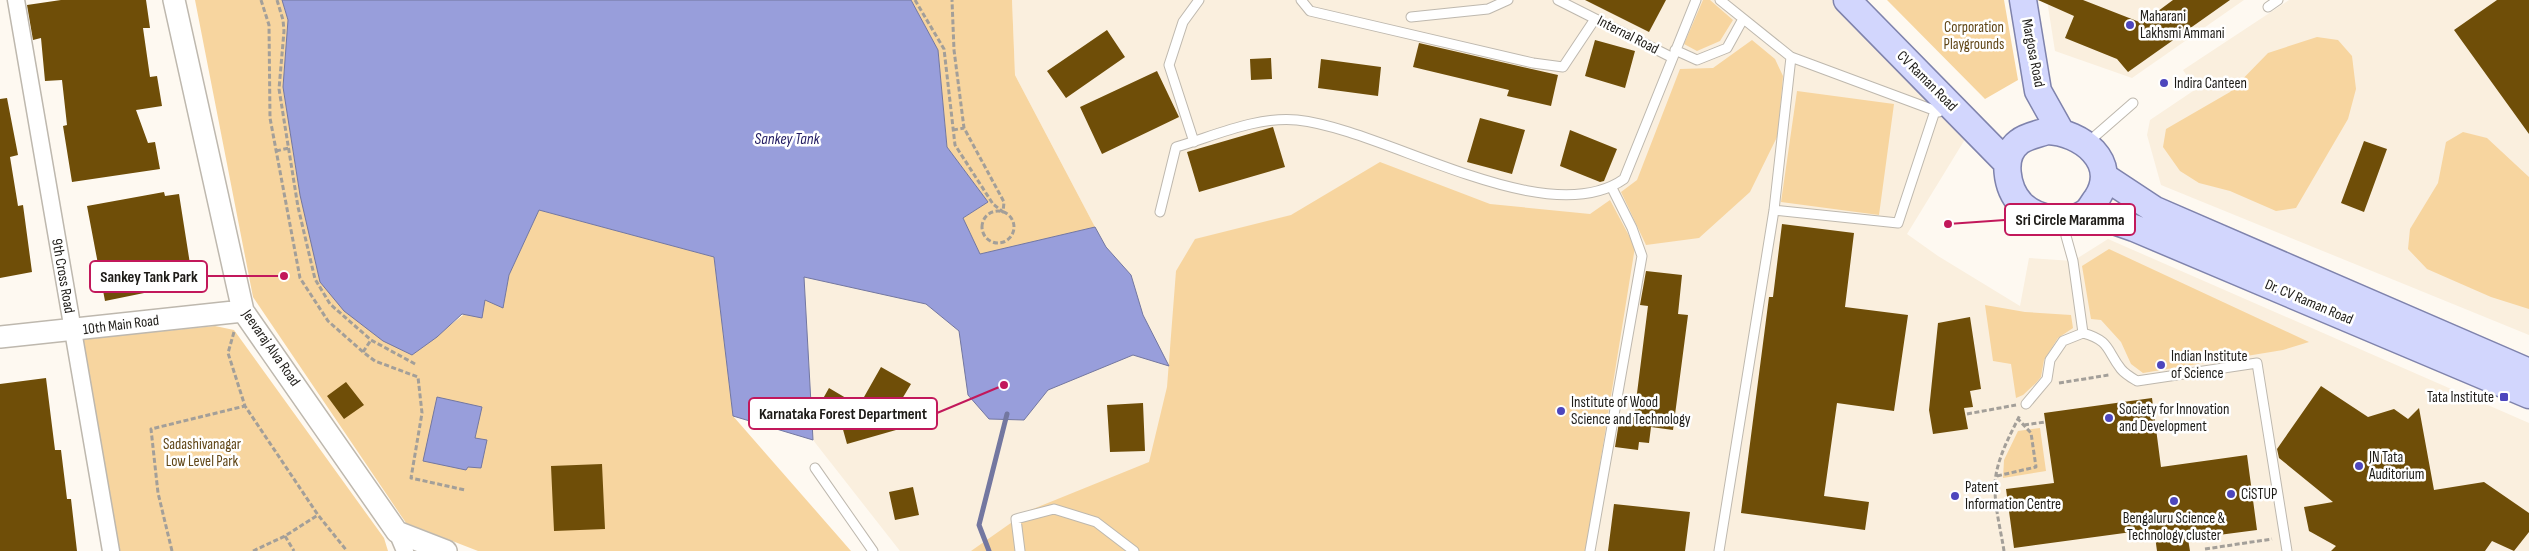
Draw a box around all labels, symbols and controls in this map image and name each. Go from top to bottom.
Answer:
place label: Maharani Lakhsmi Ammani [2140,7,2225,43]
street label: Internal Road [1594,11,1662,59]
street label: Margosa Road [2017,17,2049,89]
park label: Corporation Playgrounds [1944,18,2004,54]
marker: Maharani Lakhsmi Ammani [2124,19,2136,31]
street label: CV Raman Road [1893,47,1961,115]
place label: Indira Canteen [2174,74,2247,93]
marker: Indira Canteen [2158,77,2170,89]
water label: Sankey Tank [755,130,820,149]
callout: Sri Circle Maramma [2005,204,2135,235]
text: Sri Circle Maramma [2015,211,2125,230]
street label: 9th Cross Road [47,237,79,315]
callout: Sankey Tank Park [90,261,207,292]
text: Sankey Tank Park [100,268,198,287]
street label: Dr. CV Raman Road [2262,275,2356,329]
street label: Jeevaraj Alva Road [237,305,304,390]
street label: 10th Main Road [82,311,160,339]
place label: Indian Institute of Science [2171,347,2248,383]
marker: Indian Institute of Science [2155,359,2167,371]
place label: Tata Institute [2427,388,2494,407]
marker: Tata Institute [2498,391,2510,403]
place label: Institute of Wood Science and Technology [1571,393,1691,429]
callout: Karnataka Forest Department [749,398,937,429]
place label: Society for Innovation and Development [2119,400,2229,436]
text: Karnataka Forest Department [759,405,927,424]
marker: Institute of Wood Science and Technology [1555,405,1567,417]
marker: Society for Innovation and Development [2103,412,2115,424]
park label: Sadashivanagar Low Level Park [163,435,242,471]
place label: JN Tata Auditorium [2368,448,2424,484]
marker: JN Tata Auditorium [2353,460,2365,472]
place label: Patent Information Centre [1965,478,2061,514]
place label: CiSTUP [2241,485,2277,504]
marker: CiSTUP [2225,488,2237,500]
marker: Patent Information Centre [1949,490,1961,502]
marker: Bengaluru Science & Technology cluster [2168,495,2180,507]
place label: Bengaluru Science & Technology cluster [2123,509,2226,545]

